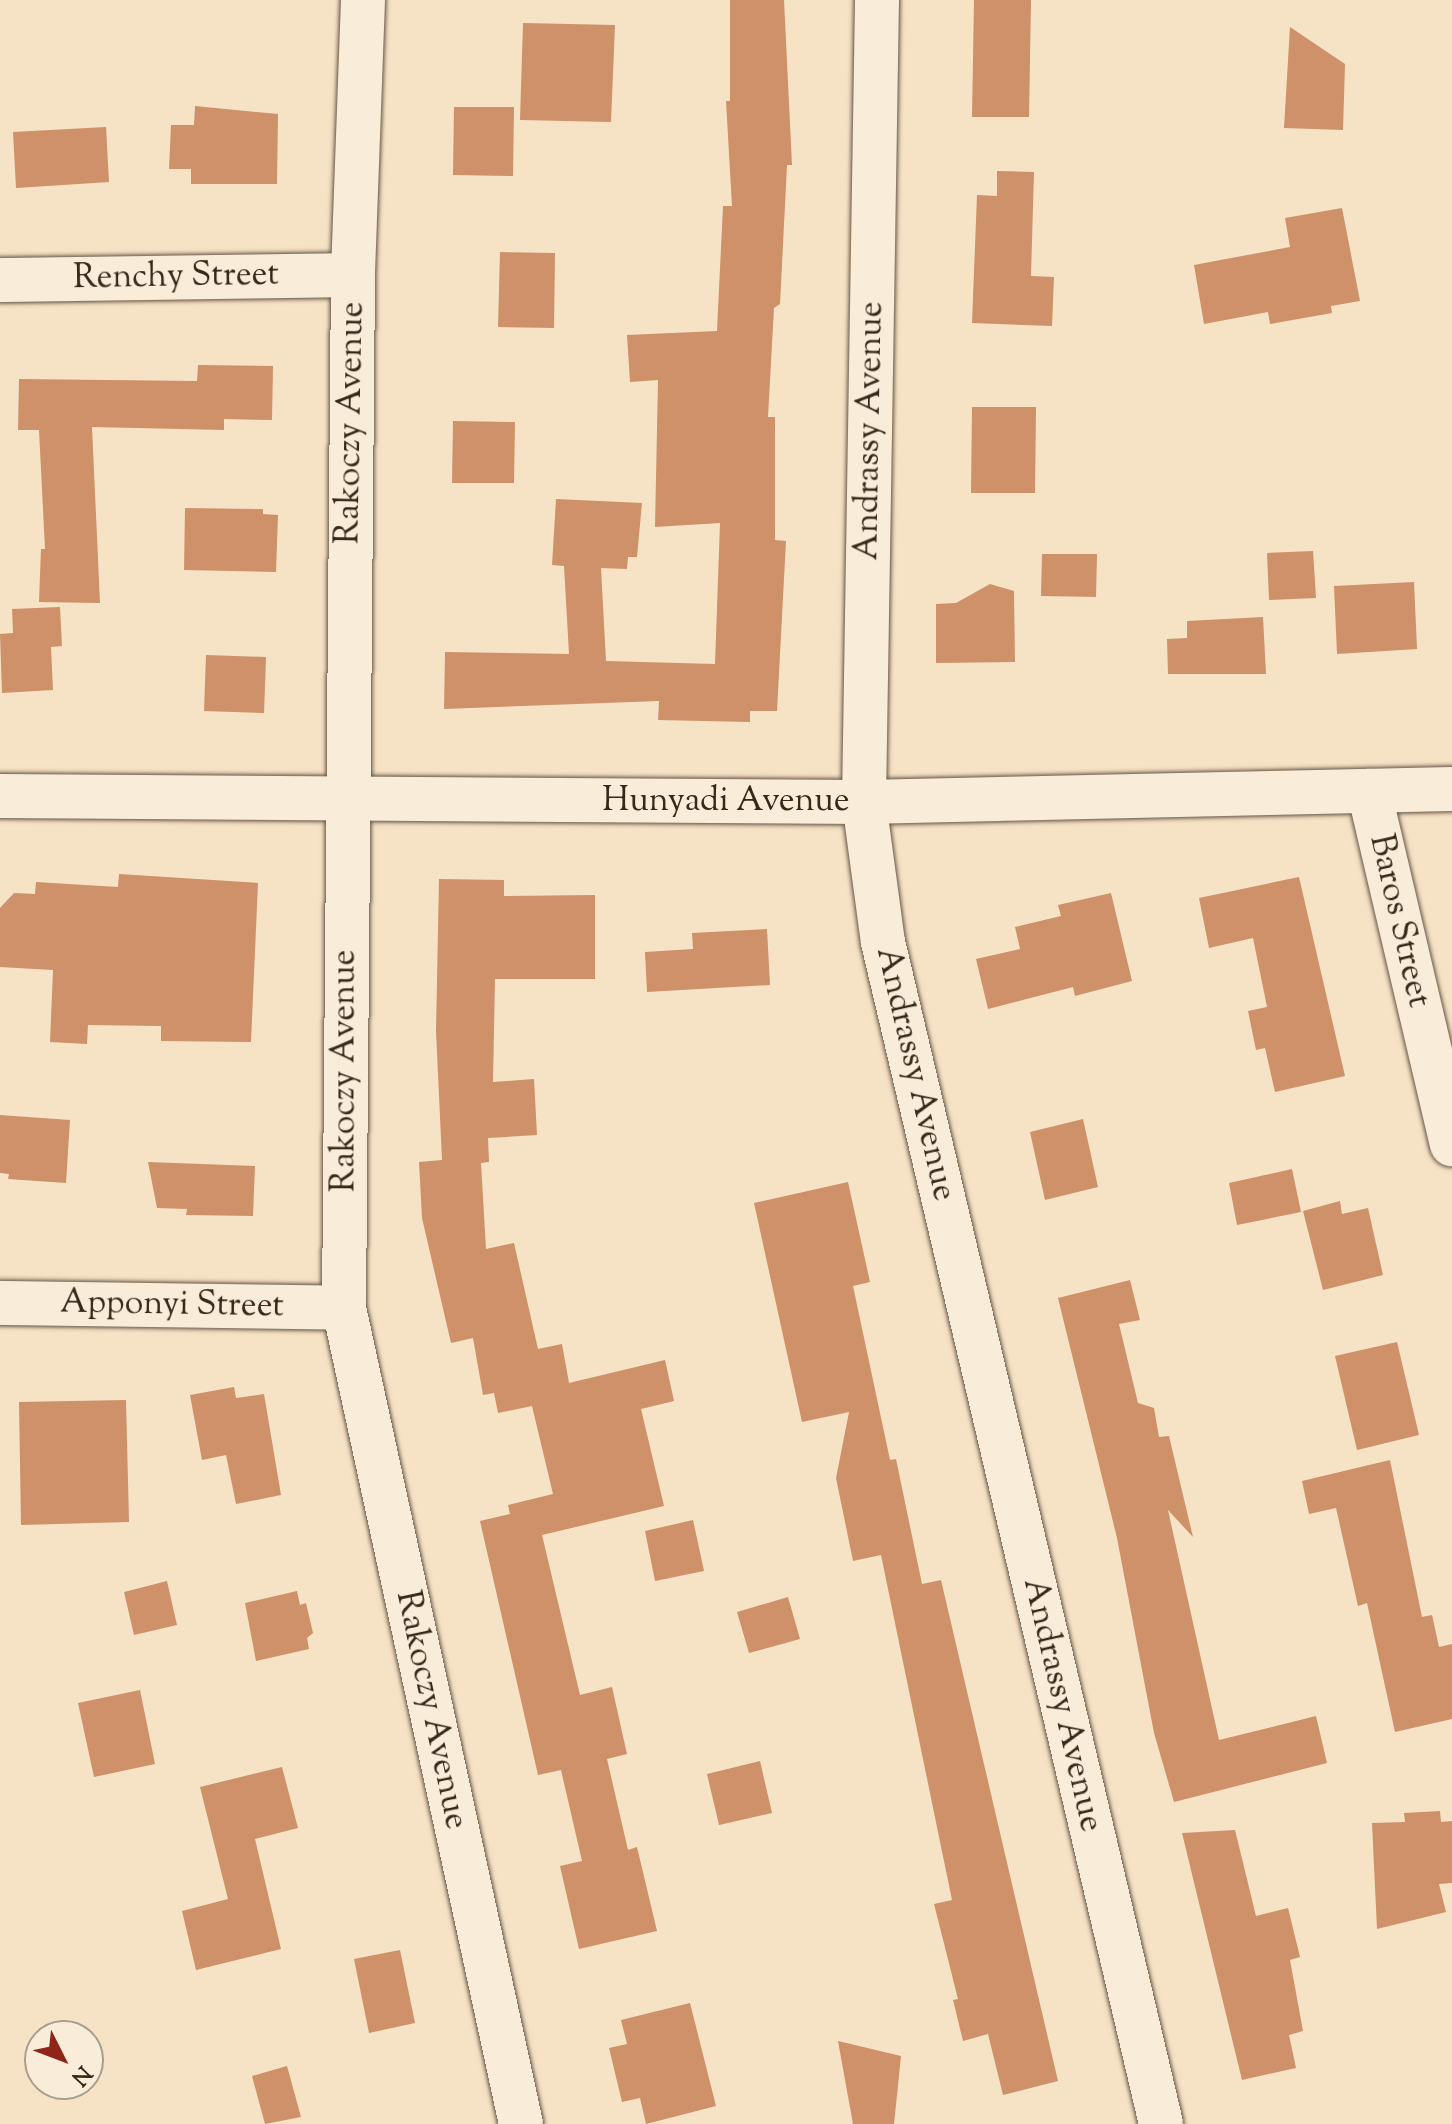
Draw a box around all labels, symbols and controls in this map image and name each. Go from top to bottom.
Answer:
street label: Renchy Street [73,255,279,299]
street label: Rakoczy Avenue [328,301,374,545]
street label: Andrassy Avenue [847,301,893,561]
street label: Hunyadi Avenue [602,782,850,822]
street label: Baros Street [1359,830,1439,1012]
street label: Andrassy Avenue [866,943,964,1205]
street label: Rakoczy Avenue [325,950,365,1192]
street label: Apponyi Street [60,1283,284,1327]
street label: Andrassy Avenue [1013,1574,1111,1836]
street label: Rakoczy Avenue [386,1587,476,1833]
north arrow [24,2020,104,2100]
text: N [63,2057,98,2092]

